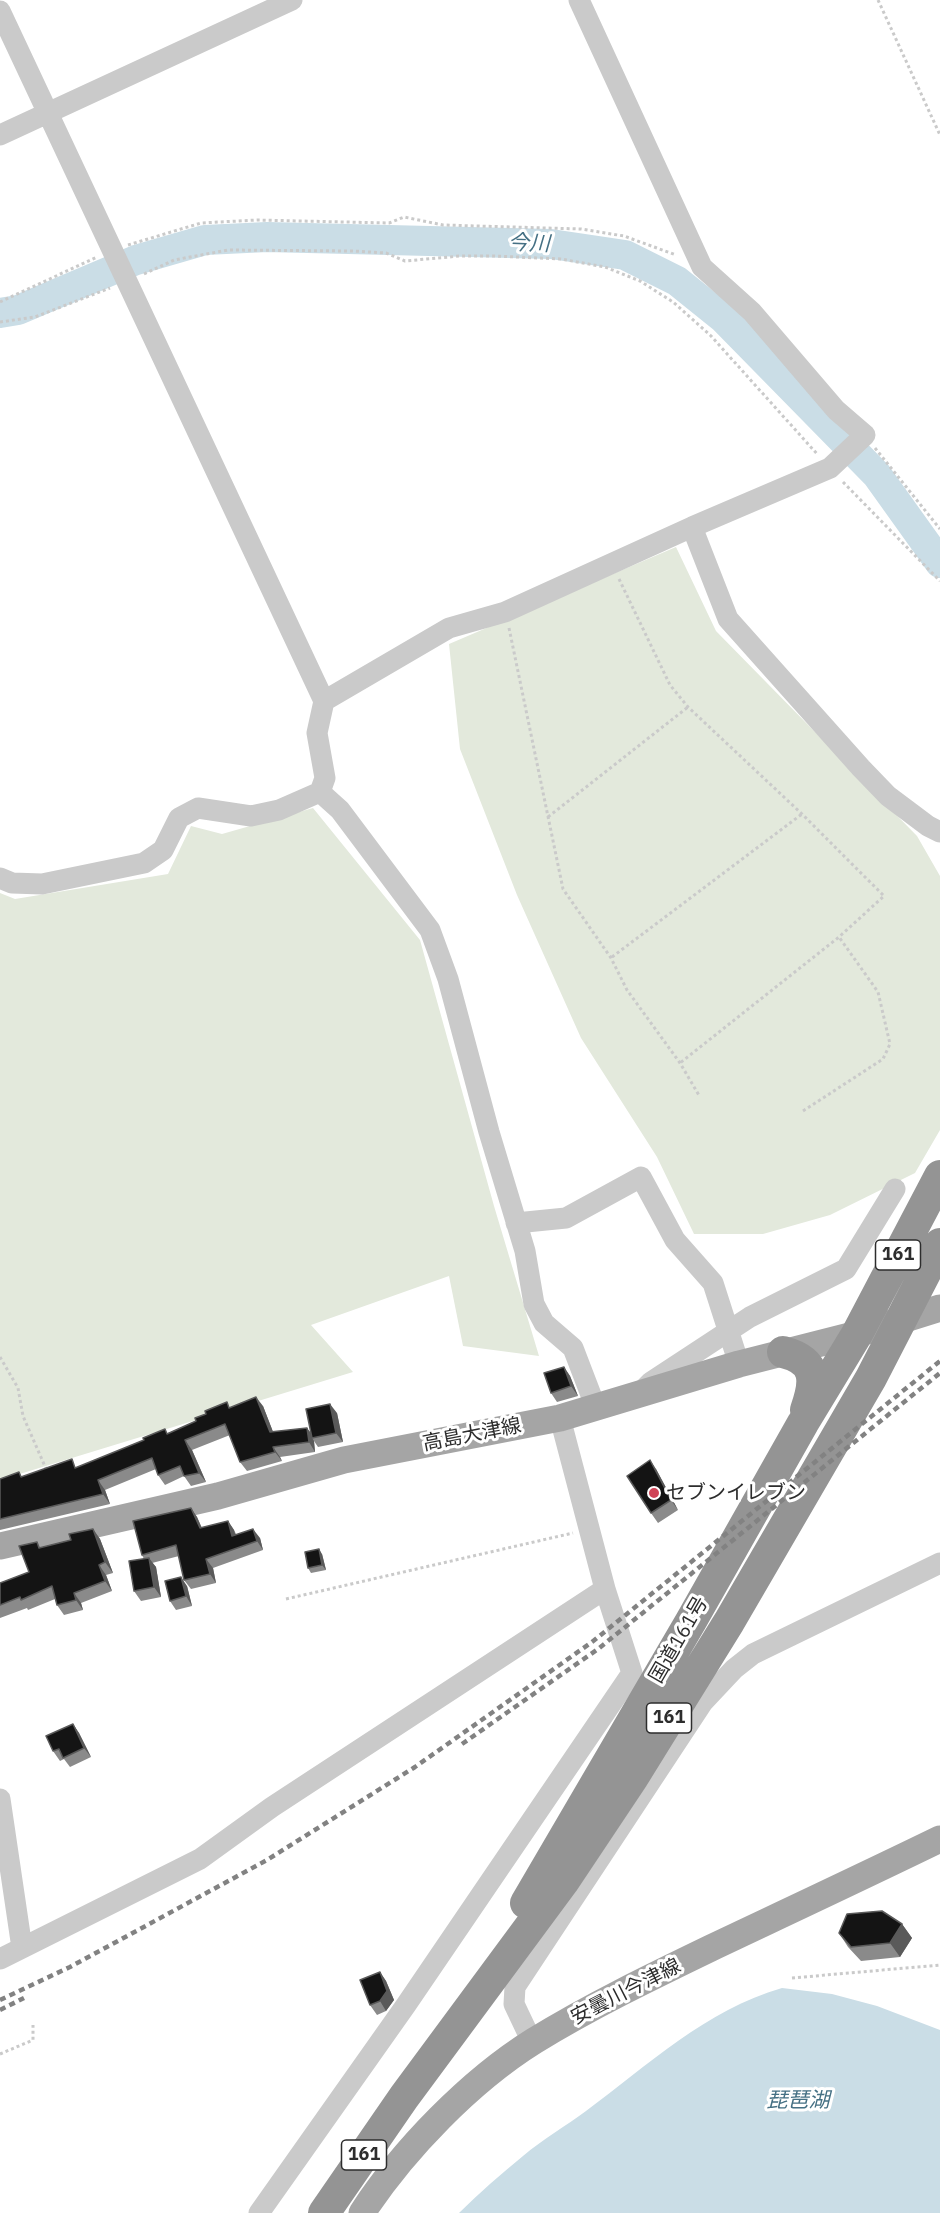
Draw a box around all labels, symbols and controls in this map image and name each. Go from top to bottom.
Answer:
water label: 今川 [508,231,550,257]
road number: 161 [876,1240,920,1270]
street label: 高島大津線 [421,1414,523,1456]
place label: セブンイレブン [666,1481,806,1505]
marker: セブンイレブン [647,1486,661,1500]
street label: 国道161号 [645,1592,713,1688]
road number: 161 [646,1703,692,1733]
street label: 安曇川今津線 [567,1954,685,2030]
water label: 琵琶湖 [767,2088,829,2114]
road number: 161 [342,2140,386,2170]

